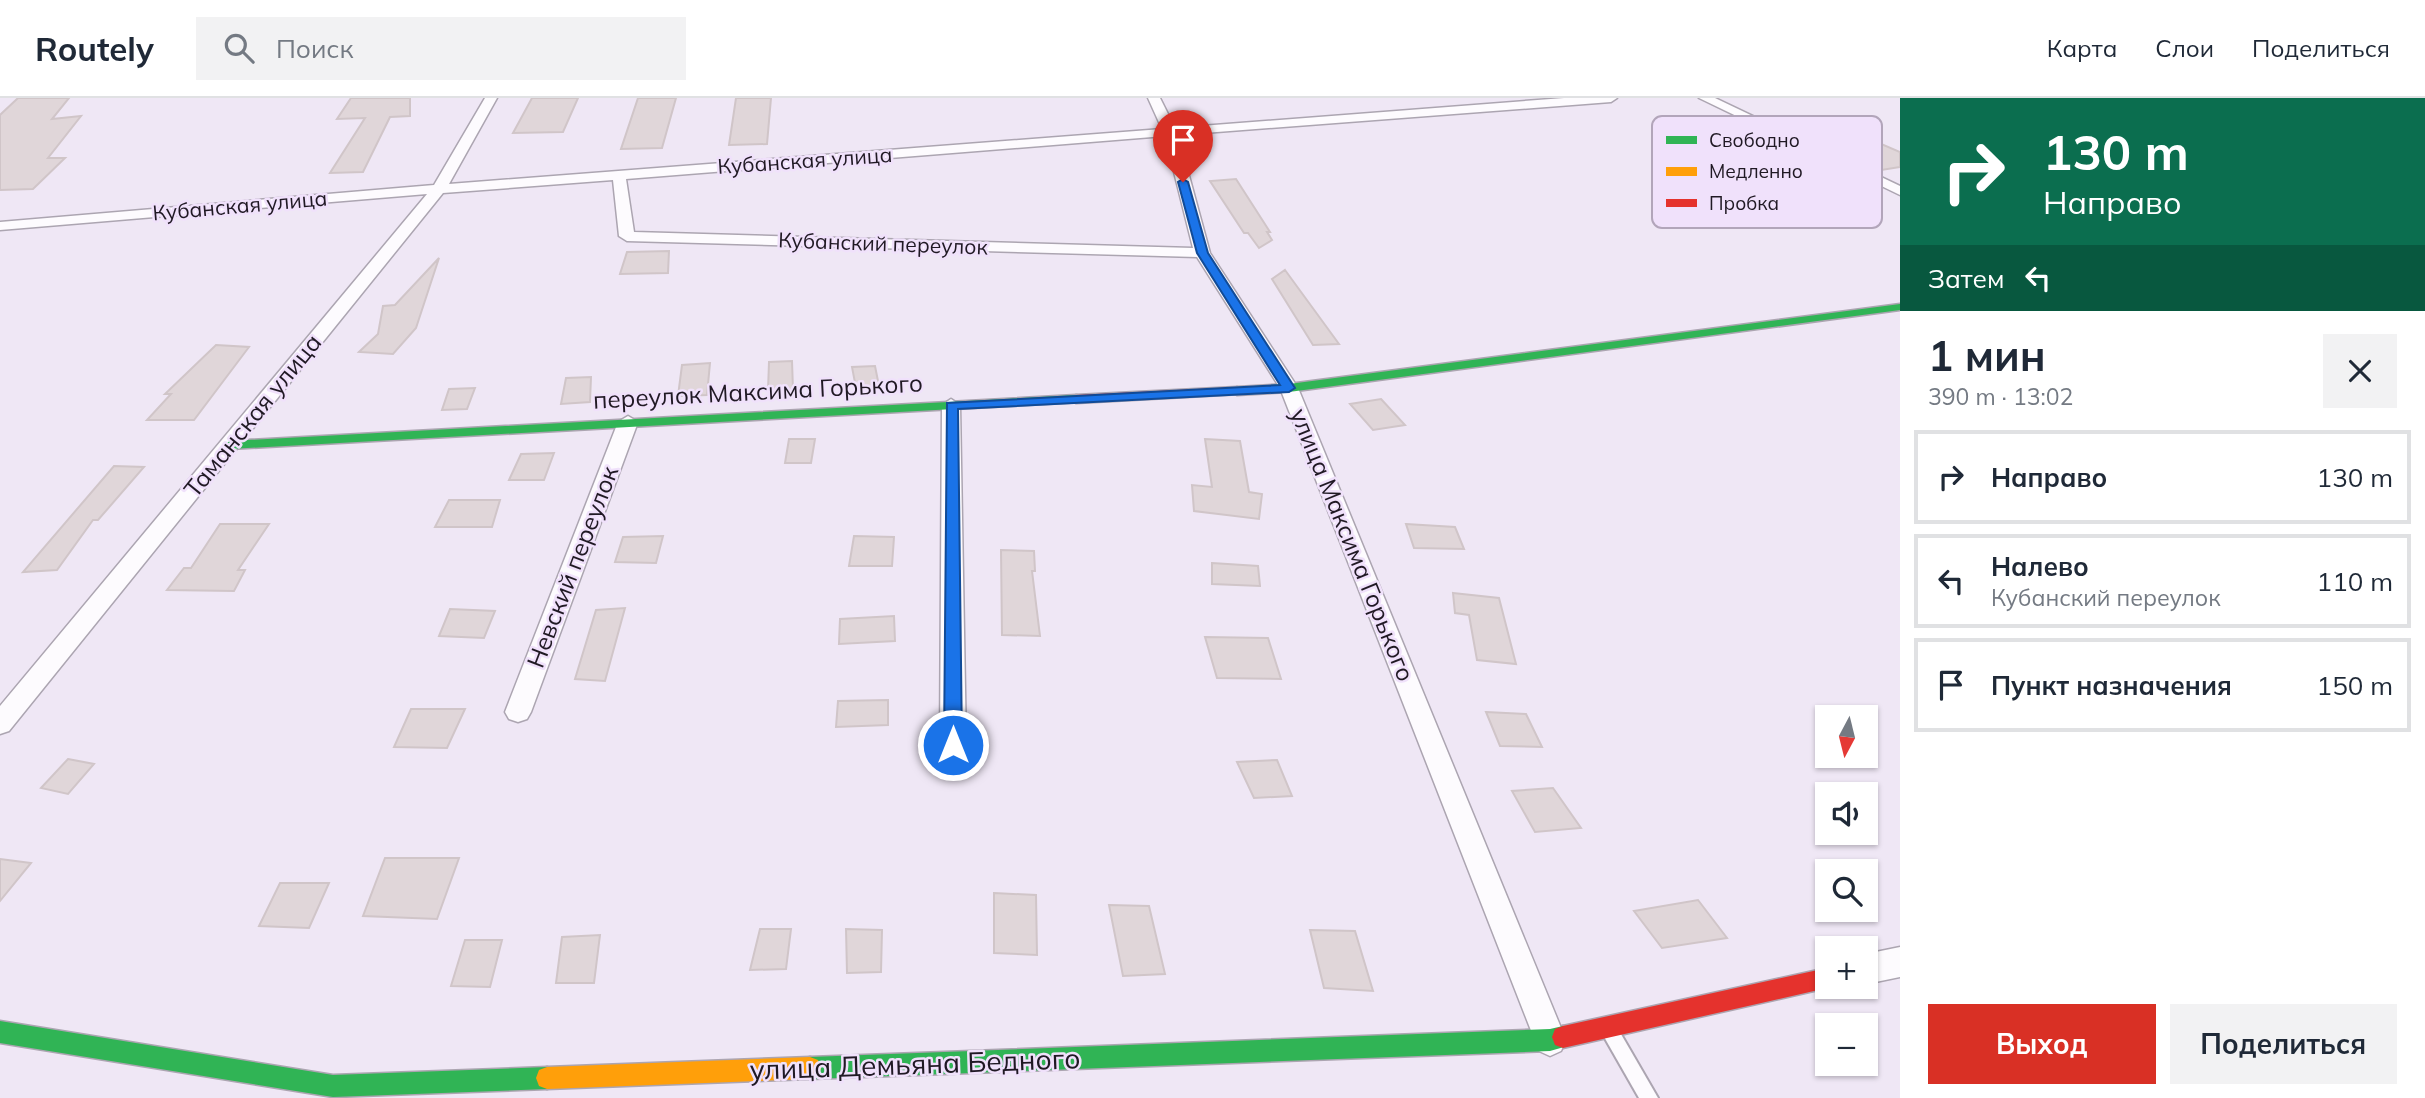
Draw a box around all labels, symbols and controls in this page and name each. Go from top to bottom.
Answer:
search box [196,17,686,80]
text: Routely [35,28,154,69]
icon: search [220,29,258,67]
text: Поиск [276,32,354,65]
text: Карта [2047,33,2117,63]
text: Слои [2155,33,2214,63]
text: Поделиться [2252,33,2390,63]
pin [1153,110,1213,182]
legend [1652,116,1882,228]
icon: arrive [1164,121,1202,159]
text: 130 m [2043,121,2189,182]
icon: right [1928,126,2019,217]
text: Свободно [1709,128,1800,152]
street label: Кубанская улица [717,141,893,179]
text: Медленно [1709,159,1803,183]
text: Направо [2043,182,2182,222]
street label: Кубанская улица [152,184,328,226]
text: Пробка [1709,191,1779,215]
street label: Кубанский переулок [778,226,989,260]
icon: left [2019,259,2057,297]
text: Затем [1928,262,2005,295]
street label: Таманская улица [177,328,327,503]
text: 1 мин [1928,329,2046,382]
button: close [2323,334,2397,408]
street label: переулок Максима Горького [592,367,924,415]
text: 390 m · 13:02 [1928,382,2073,411]
street label: улица Максима Горького [1284,404,1421,685]
icon: right [1932,458,1970,496]
text: Направо [1991,461,2107,494]
text: 130 m [2317,461,2393,494]
street label: Невский переулок [520,462,624,672]
text: Налево [1991,550,2089,583]
icon: left [1932,562,1970,600]
text: 110 m [2317,565,2393,598]
text: Кубанский переулок [1991,583,2221,612]
icon: arrive [1932,666,1970,704]
text: Пункт назначения [1991,669,2232,702]
text: 150 m [2317,669,2393,702]
north arrow [1815,705,1878,768]
map controls [1815,705,1878,1076]
position arrow [916,708,990,782]
button: sound [1815,782,1878,845]
button: search [1815,859,1878,922]
button: + [1815,936,1878,999]
button: Выход [1928,1004,2156,1084]
button: Поделиться [2170,1004,2397,1084]
button: − [1815,1013,1878,1076]
street label: улица Демьяна Бедного [749,1040,1081,1087]

